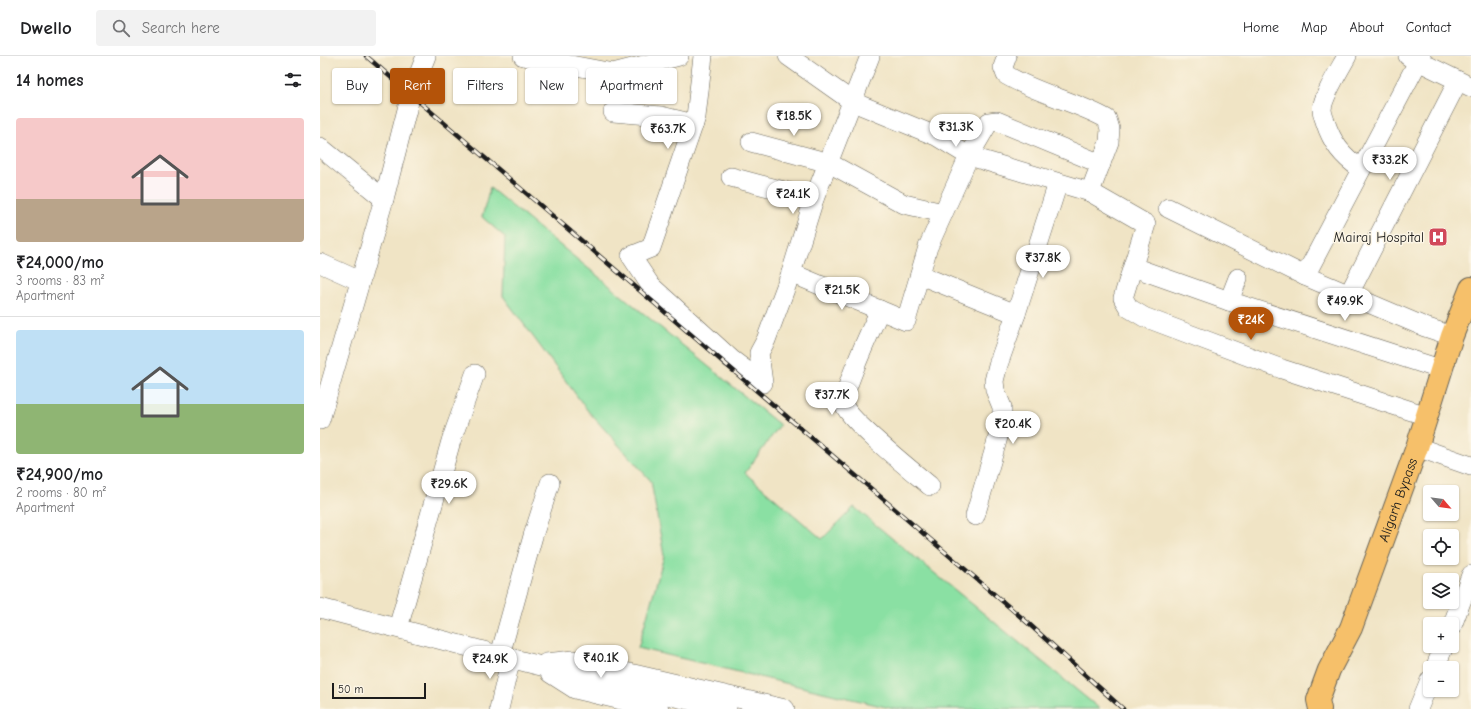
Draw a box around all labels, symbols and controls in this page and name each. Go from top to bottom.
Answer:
search box [96,10,376,46]
text: Dwello [20,17,72,39]
icon: search [110,17,132,39]
text: Search here [142,19,220,37]
text: Home [1243,19,1279,36]
text: Map [1301,19,1327,36]
text: About [1349,19,1384,36]
text: Contact [1406,19,1451,36]
chip: Buy [332,68,382,104]
chip: Rent [390,68,445,104]
chip: Filters [453,68,517,104]
chip: New [525,68,578,104]
chip: Apartment [586,68,677,104]
icon: filters [282,69,304,91]
text: 14 homes [16,71,83,90]
pin: ₹18.5K [761,103,827,137]
text: ₹18.5K [776,108,812,123]
pin: ₹31.3K [923,114,989,148]
pin: ₹63.7K [635,116,701,150]
text: ₹31.3K [938,119,974,134]
text: ₹63.7K [650,121,686,136]
icon: home [124,144,196,216]
pin: ₹33.2K [1357,147,1423,181]
text: ₹33.2K [1372,152,1408,167]
pin: ₹24.1K [760,181,826,215]
text: ₹24.1K [776,186,810,201]
hospital icon: Mairaj Hospital [1427,226,1449,248]
place label: Mairaj Hospital [1334,229,1424,246]
pin: ₹37.8K [1010,245,1076,279]
text: ₹37.8K [1025,250,1061,265]
text: ₹24,000/mo [16,253,104,272]
text: 3 rooms · 83 m² [16,273,104,288]
pin: ₹21.5K [809,277,875,311]
text: ₹21.5K [824,282,860,297]
text: Apartment [16,288,74,303]
pin: ₹49.9K [1312,288,1378,322]
text: ₹49.9K [1327,293,1363,308]
pin: ₹24K [1227,307,1275,341]
text: ₹24K [1238,312,1264,327]
icon: home [124,356,196,428]
pin: ₹37.7K [799,382,865,416]
text: ₹37.7K [814,387,850,402]
pin: ₹20.4K [980,411,1046,445]
text: ₹20.4K [994,416,1032,431]
street label: Aligarh Bypass [1375,456,1421,544]
text: ₹24,900/mo [16,465,103,484]
pin: ₹29.6K [416,471,482,505]
text: ₹29.6K [430,476,468,491]
text: 2 rooms · 80 m² [16,485,106,500]
north arrow [1423,485,1459,521]
map controls [1423,485,1459,697]
text: Apartment [16,500,74,515]
button: locate [1423,529,1459,565]
button: layers [1423,573,1459,609]
button: + [1423,617,1459,653]
pin: ₹40.1K [568,645,634,679]
pin: ₹24.9K [457,646,523,680]
text: ₹40.1K [583,650,619,665]
text: ₹24.9K [472,651,508,666]
button: − [1423,661,1459,697]
scale bar [332,681,426,700]
text: 50 m [338,683,363,696]

